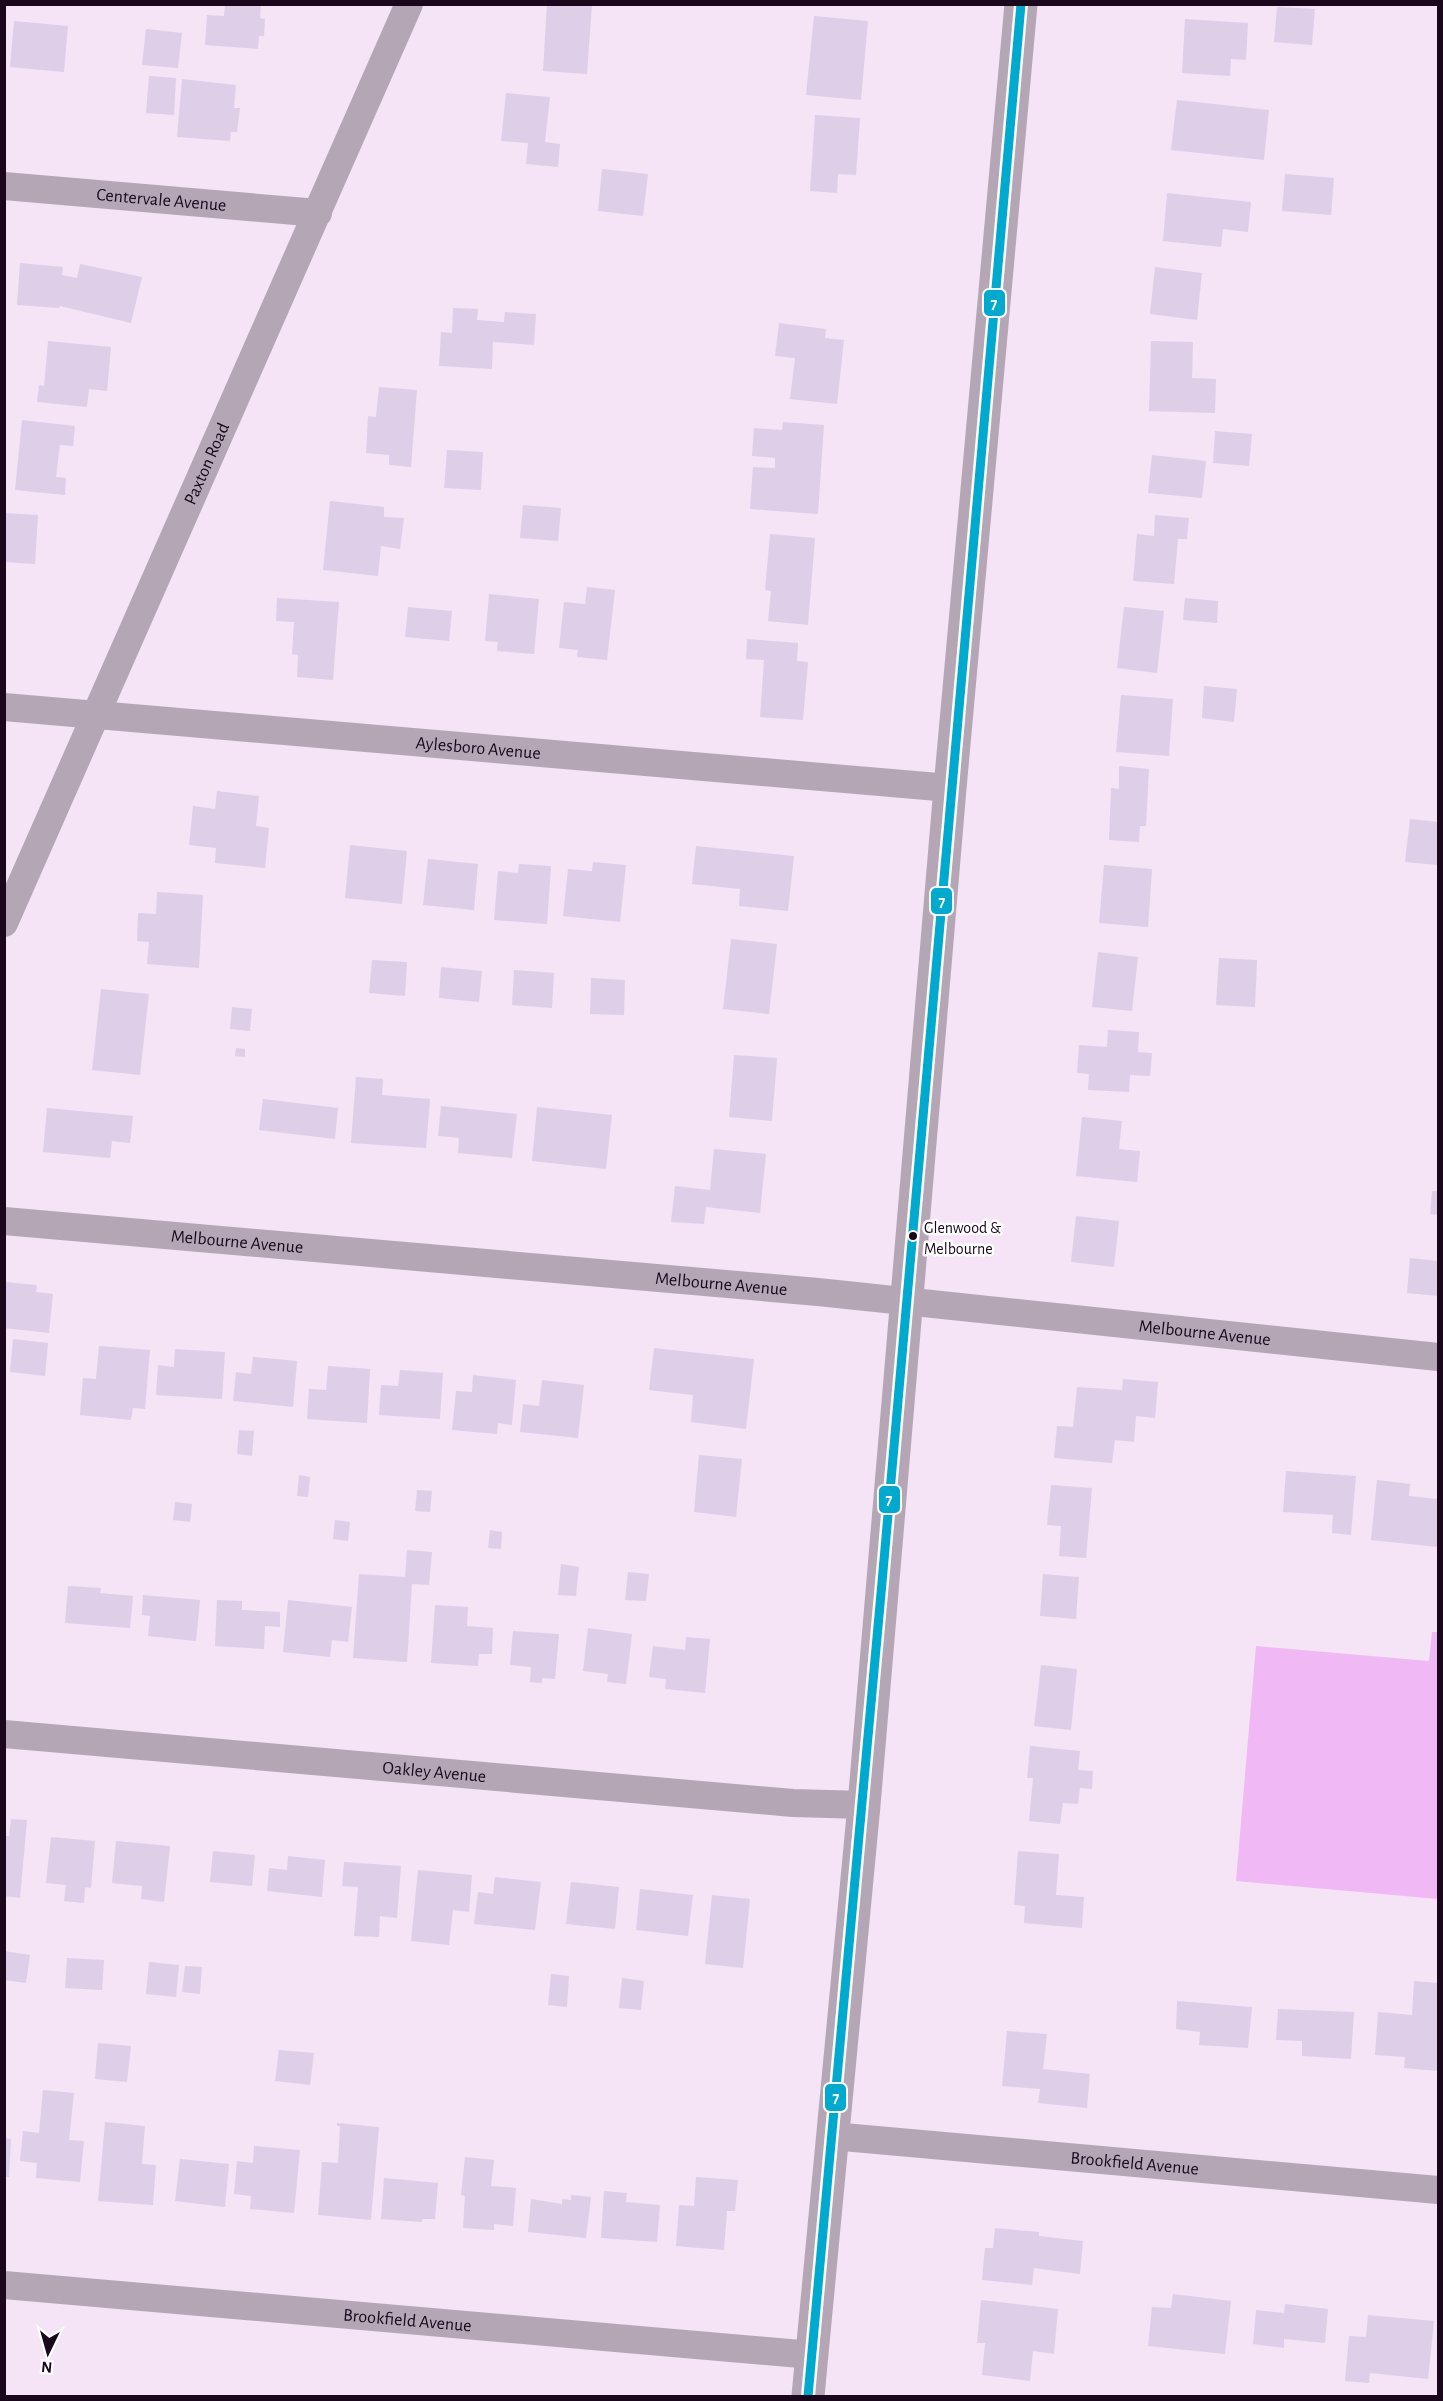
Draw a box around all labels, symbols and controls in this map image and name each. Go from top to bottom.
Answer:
street label: Centervale Avenue [96,186,227,215]
line badge: 7 [983,289,1006,317]
text: 7 [991,296,998,312]
street label: Paxton Road [182,420,233,508]
street label: Aylesboro Avenue [415,734,541,763]
line badge: 7 [930,887,953,915]
text: 7 [939,894,946,910]
place label: Glenwood & Melbourne [924,1220,1001,1257]
street label: Melbourne Avenue [170,1228,304,1257]
marker: Glenwood & Melbourne [907,1230,919,1242]
street label: Melbourne Avenue [654,1270,788,1299]
street label: Melbourne Avenue [1138,1318,1272,1349]
line badge: 7 [878,1485,901,1514]
text: 7 [886,1492,893,1508]
street label: Oakley Avenue [382,1759,487,1786]
line badge: 7 [824,2083,847,2112]
text: 7 [833,2090,840,2106]
street label: Brookfield Avenue [1070,2149,1200,2179]
street label: Brookfield Avenue [342,2306,472,2335]
north arrow [18,2323,78,2383]
text: N [41,2358,53,2375]

